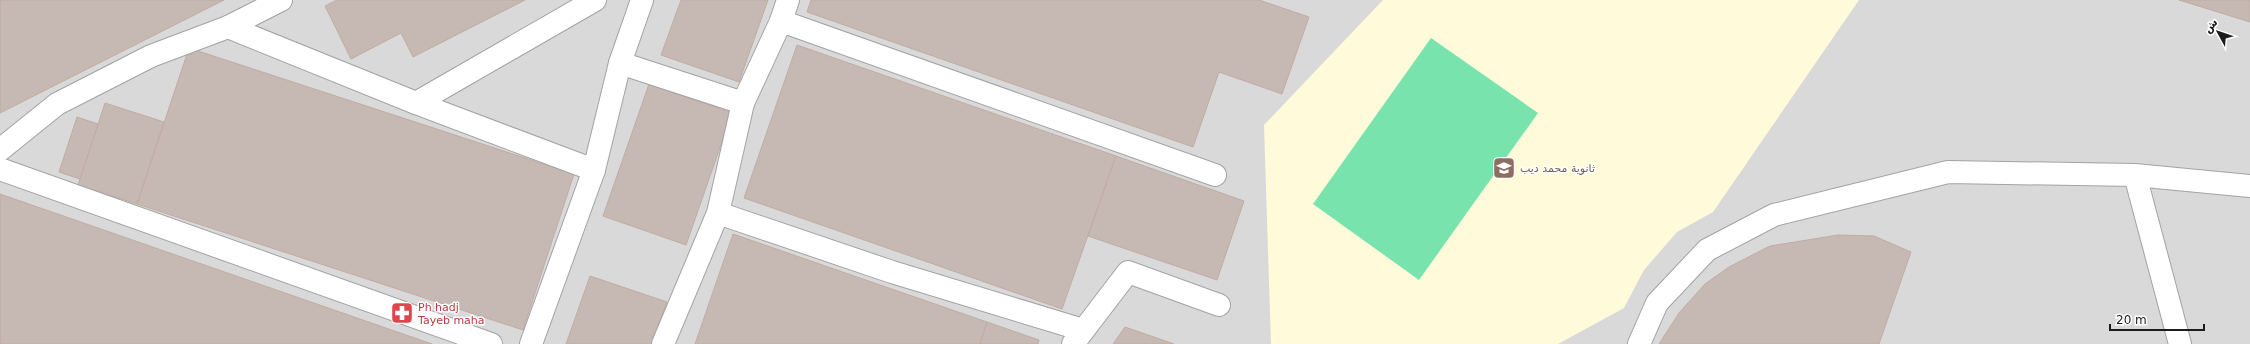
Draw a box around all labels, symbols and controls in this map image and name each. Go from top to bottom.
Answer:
north arrow [2198,12,2238,52]
text: ش [2201,16,2221,36]
school or university icon: ثانوية محمد ديب [1491,155,1517,181]
place label: ثانوية محمد ديب [1520,162,1595,175]
pharmacy icon: Ph hadj Tayeb maha [389,300,415,326]
place label: Ph hadj Tayeb maha [417,301,485,327]
scale bar [2110,306,2204,332]
text: 20 m [2116,313,2147,327]

